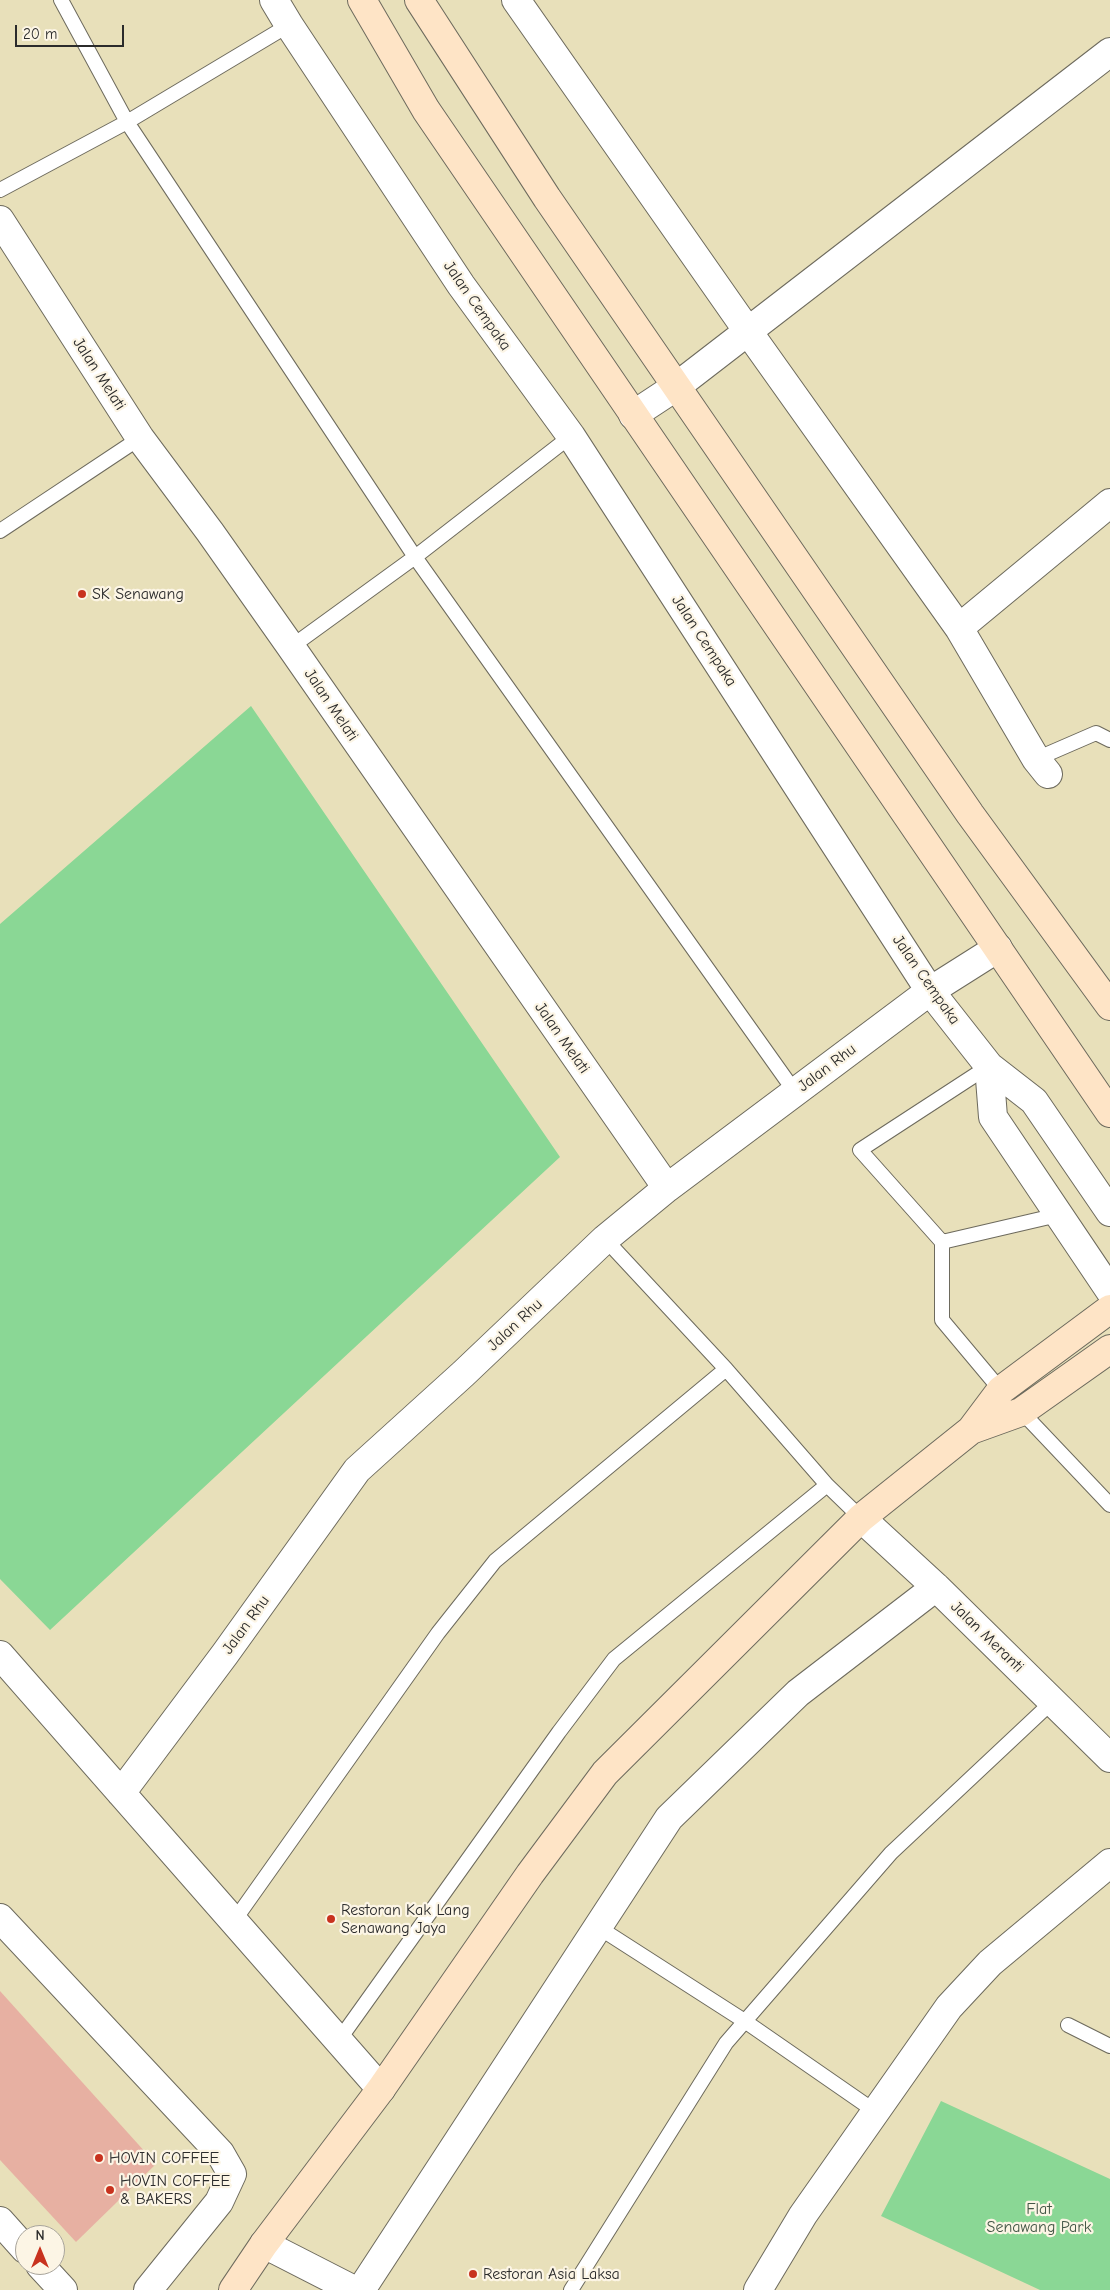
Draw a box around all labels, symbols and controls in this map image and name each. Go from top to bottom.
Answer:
scale bar [18,15,126,47]
text: 20 m [23,25,57,43]
street label: Jalan Cempaka [439,257,515,355]
street label: Jalan Melati [68,334,130,414]
place label: SK Senawang [92,584,184,604]
marker: SK Senawang [76,588,88,600]
street label: Jalan Cempaka [667,592,741,690]
street label: Jalan Melati [300,665,362,745]
street label: Jalan Cempaka [888,931,964,1029]
street label: Jalan Melati [530,999,594,1077]
street label: Jalan Rhu [794,1040,860,1096]
street label: Jalan Rhu [484,1295,546,1355]
street label: Jalan Rhu [218,1592,274,1658]
street label: Jalan Meranti [946,1597,1028,1677]
place label: Restoran Kak Lang Senawang Jaya [341,1900,470,1938]
marker: Restoran Kak Lang Senawang Jaya [325,1913,337,1925]
place label: HOVIN COFFEE [109,2148,219,2168]
marker: HOVIN COFFEE [93,2152,105,2164]
place label: HOVIN COFFEE & BAKERS [120,2171,230,2209]
marker: HOVIN COFFEE & BAKERS [104,2184,116,2196]
park label: Flat Senawang Park [987,2199,1091,2237]
north arrow [15,2225,65,2275]
text: N [35,2227,45,2244]
place label: Restoran Asia Laksa [483,2264,620,2284]
marker: Restoran Asia Laksa [467,2268,479,2280]

